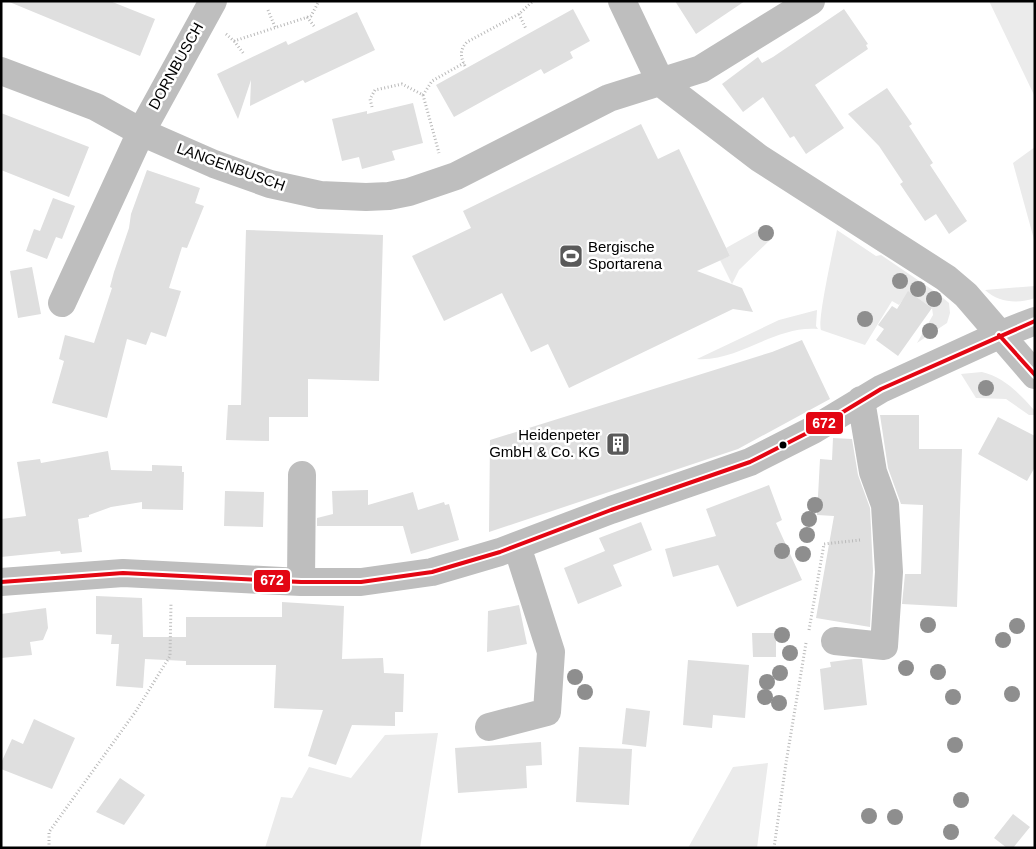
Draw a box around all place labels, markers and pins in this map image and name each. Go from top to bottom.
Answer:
place label: Bergische Sportarena [588,238,663,272]
sports icon: Bergische Sportarena [558,243,584,269]
place label: Heidenpeter GmbH & Co. KG [489,426,600,460]
building icon: Heidenpeter GmbH & Co. KG [605,431,631,457]
unlabelled marker [778,440,788,450]

